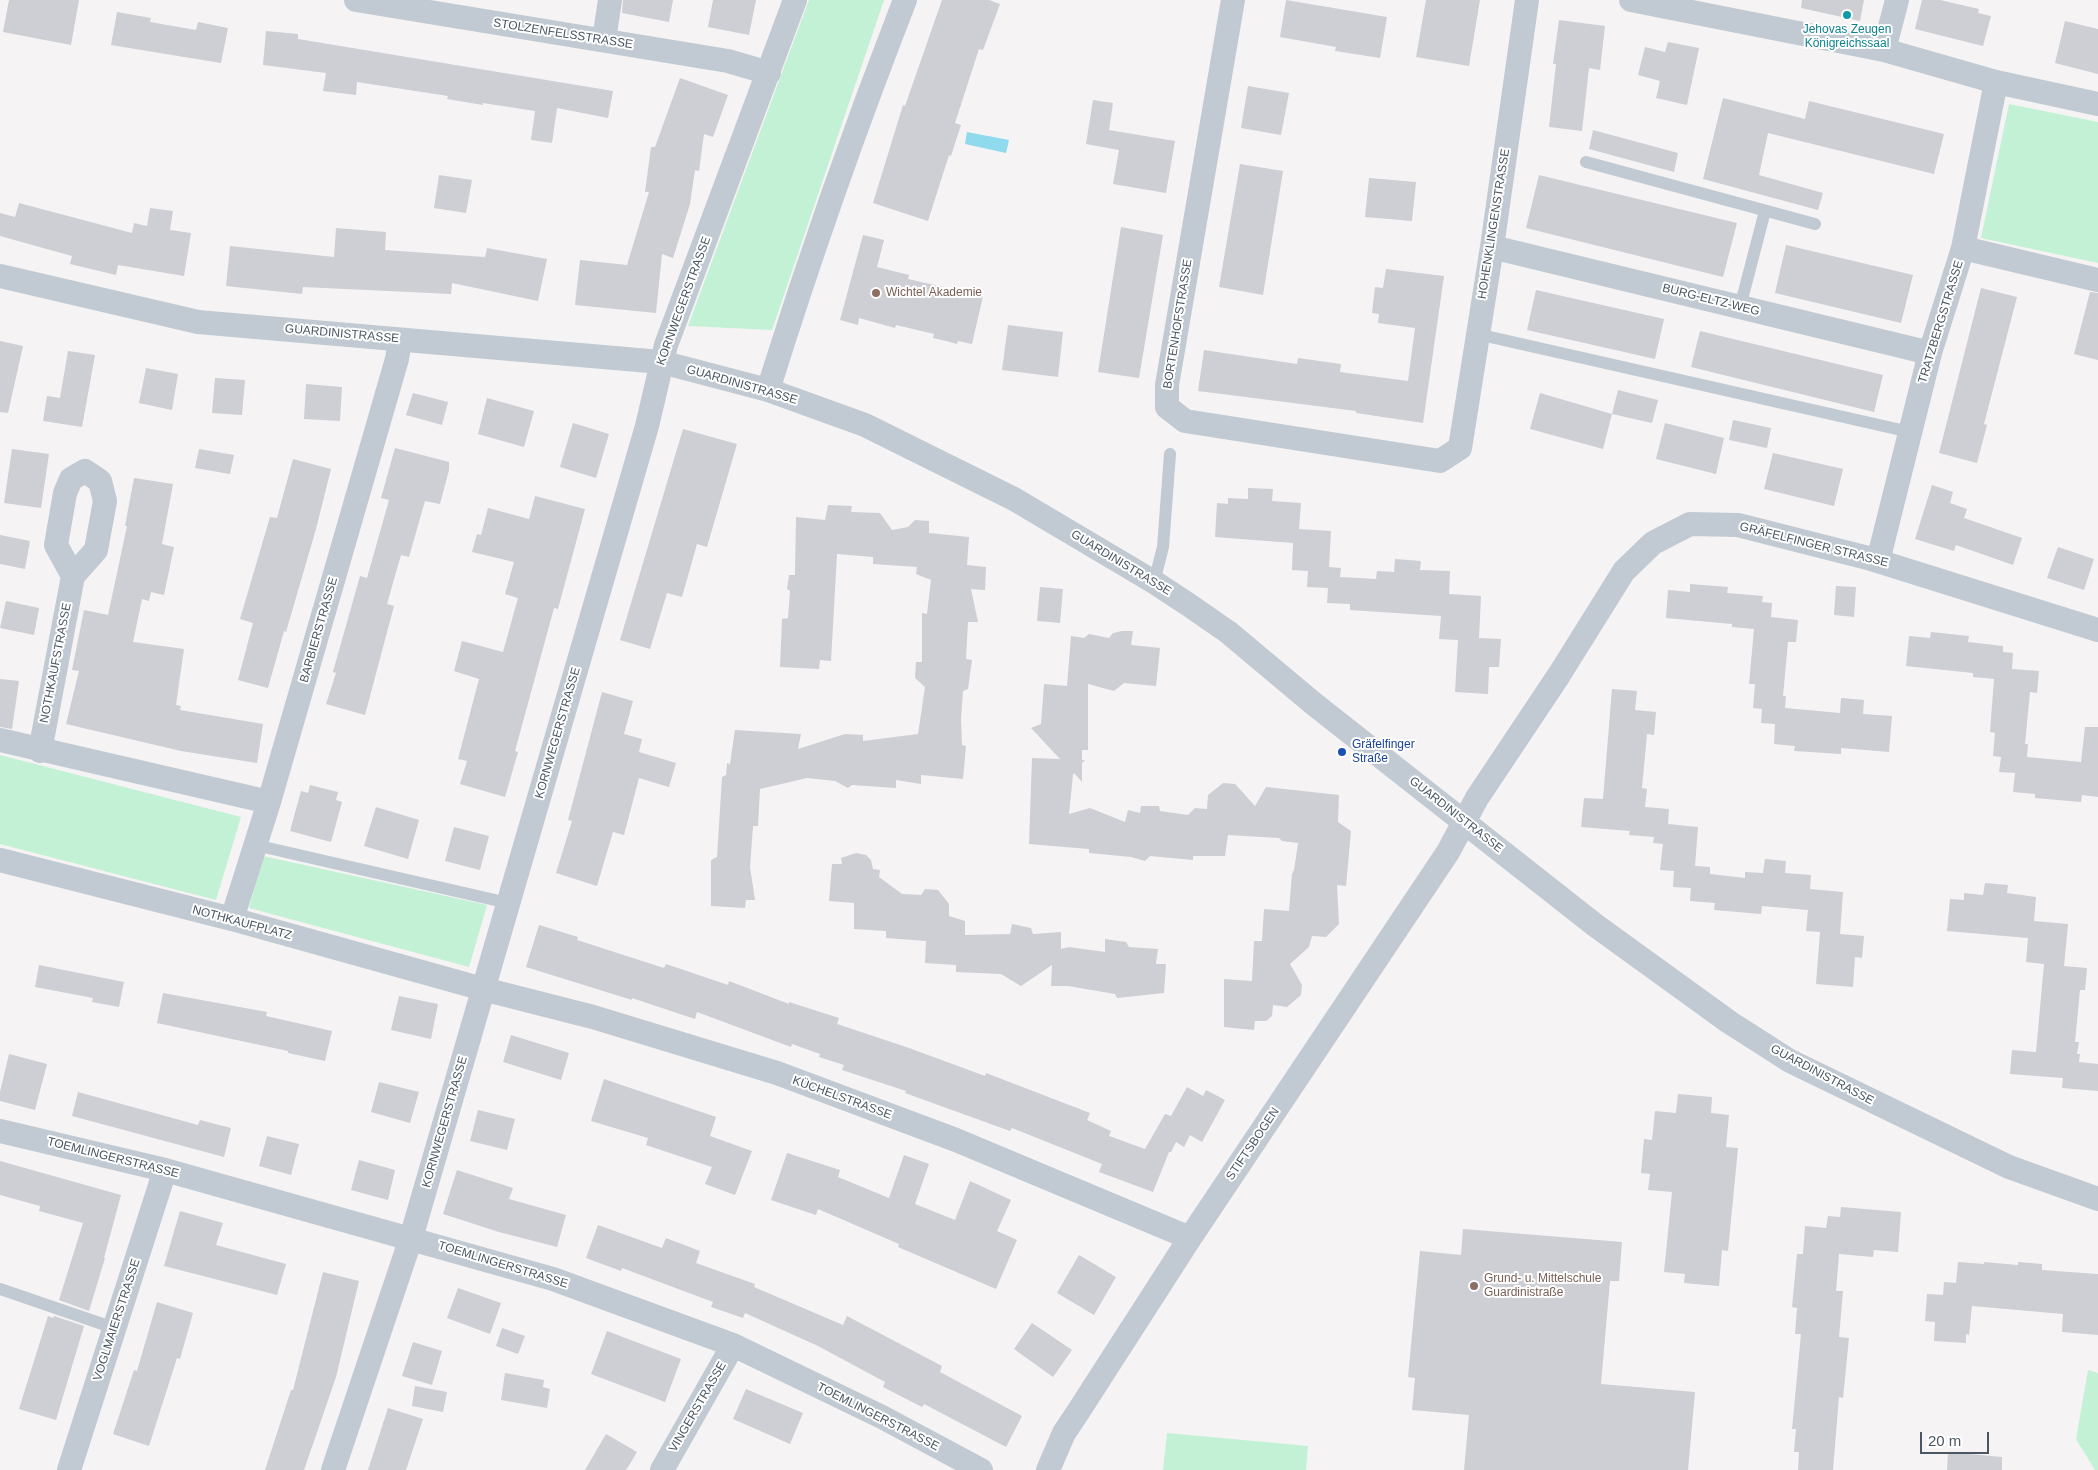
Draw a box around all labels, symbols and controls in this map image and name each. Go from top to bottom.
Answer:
marker: Jehovas Zeugen Königreichssaal [1841,9,1853,21]
street label: STOLZENFELSSTRASSE [492,16,634,52]
place label: Jehovas Zeugen Königreichssaal [1803,23,1891,51]
street label: HOHENKLINGENSTRASSE [1475,148,1513,300]
street label: KORNWEGERSTRASSE [654,235,714,367]
street label: BORTENHOFSTRASSE [1161,258,1195,390]
street label: TRATZBERGSTRASSE [1915,259,1967,385]
street label: BURG-ELTZ-WEG [1661,281,1761,319]
place label: Wichtel Akademie [886,286,982,300]
marker: Wichtel Akademie [870,287,882,299]
street label: GUARDINISTRASSE [284,322,400,346]
street label: GUARDINISTRASSE [685,362,799,408]
street label: GRÄFELFINGER STRASSE [1738,520,1890,570]
street label: GUARDINISTRASSE [1068,527,1174,599]
street label: BARBIERSTRASSE [297,576,341,684]
street label: NOTHKAUFSTRASSE [37,602,75,724]
street label: KORNWEGERSTRASSE [532,666,584,800]
place label: Gräfelfinger Straße [1352,738,1415,766]
marker: Gräfelfinger Straße [1336,746,1348,758]
street label: GUARDINISTRASSE [1406,774,1506,856]
street label: NOTHKAUFPLATZ [191,903,293,943]
street label: GUARDINISTRASSE [1768,1042,1876,1108]
street label: KORNWEGERSTRASSE [419,1055,471,1189]
street label: KÜCHELSTRASSE [790,1073,894,1123]
street label: STIFTSBOGEN [1223,1105,1283,1183]
street label: TOEMLINGERSTRASSE [46,1135,180,1181]
street label: TOEMLINGERSTRASSE [436,1238,570,1292]
street label: VOGLMAIERSTRASSE [90,1257,144,1383]
place label: Grund- u. Mittelschule Guardinistraße [1484,1272,1601,1300]
marker: Grund- u. Mittelschule Guardinistraße [1468,1280,1480,1292]
street label: VINGERSTRASSE [666,1359,730,1455]
street label: TOEMLINGERSTRASSE [815,1380,941,1454]
scale bar [1923,1422,1992,1454]
text: 20 m [1928,1432,1961,1449]

